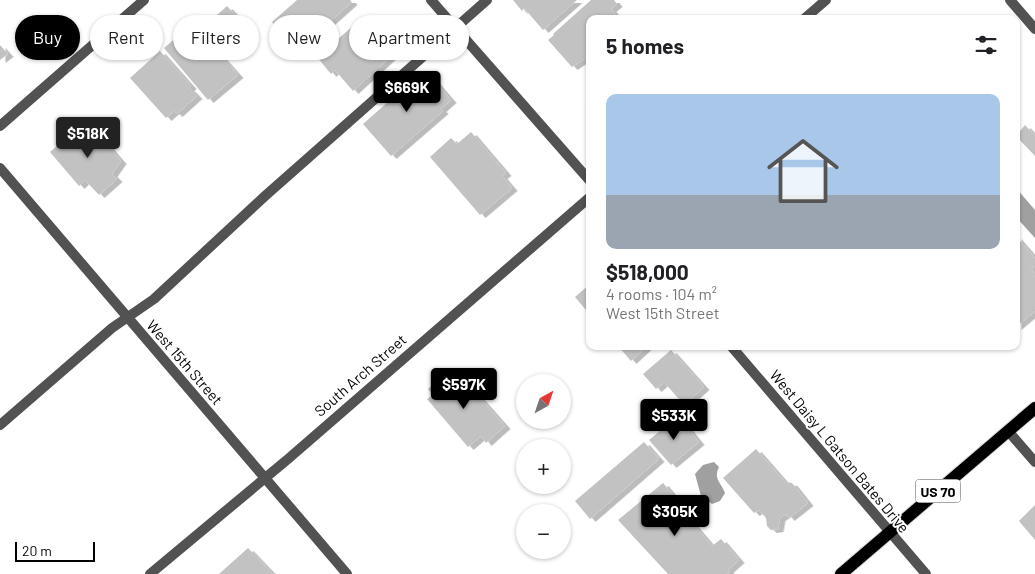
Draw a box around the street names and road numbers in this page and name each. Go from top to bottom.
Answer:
street label: West 15th Street [143,316,227,408]
street label: South Arch Street [310,330,410,420]
street label: West Daisy L Gatson Bates Drive [767,366,913,536]
road number: US 70 [916,480,960,502]

